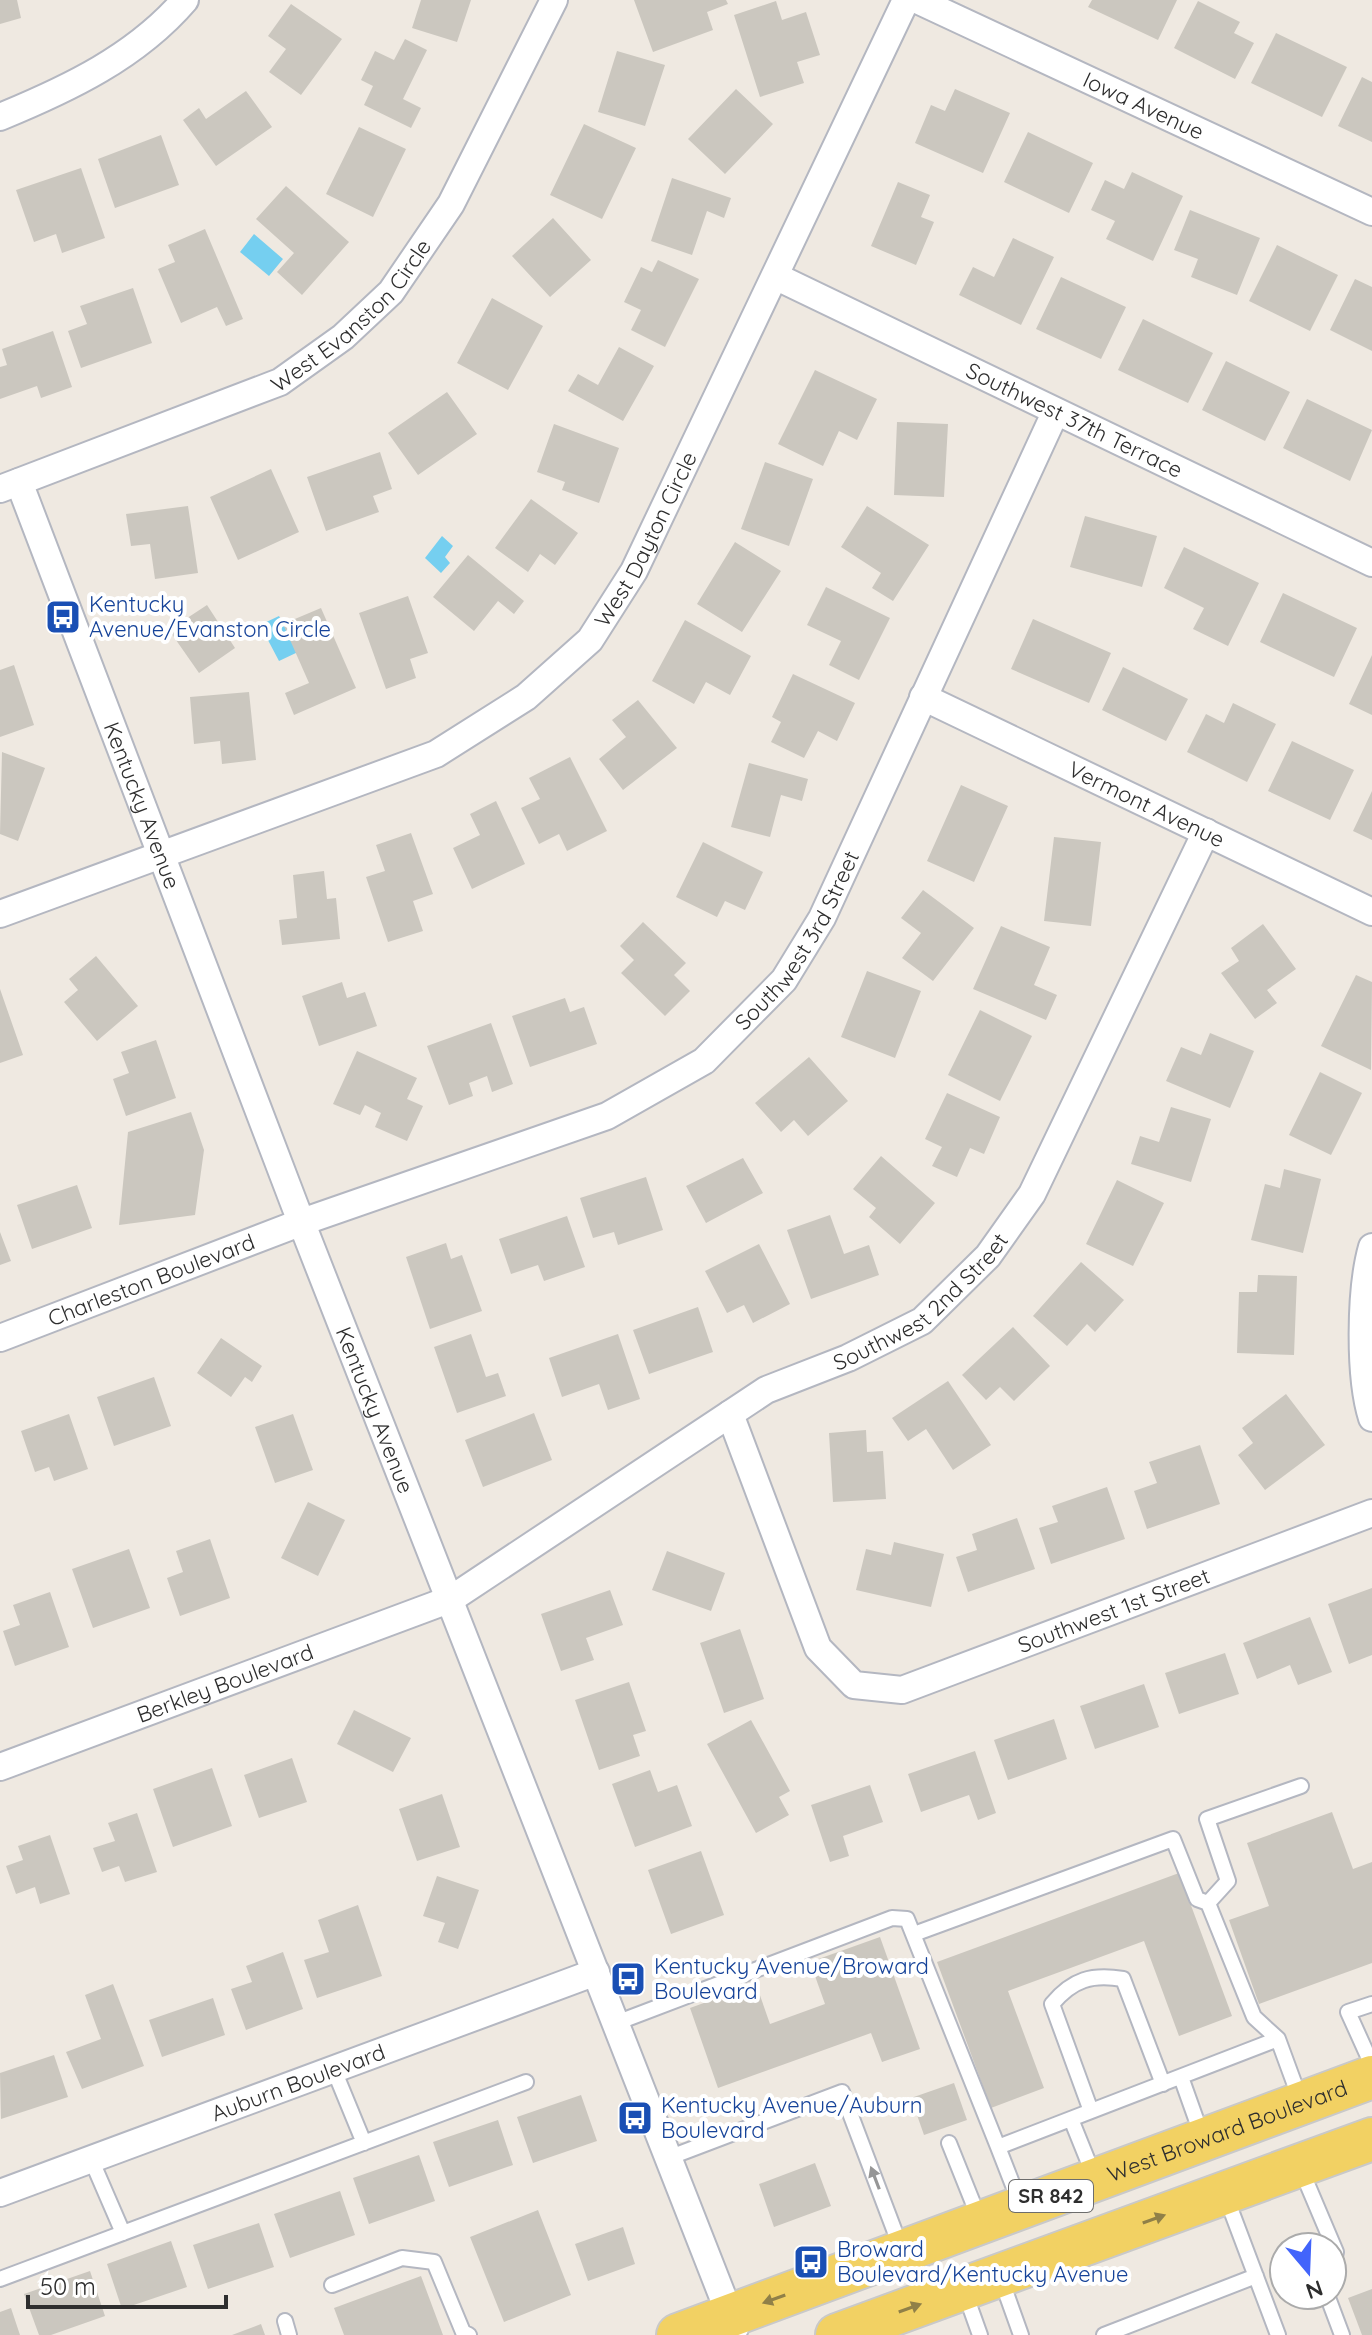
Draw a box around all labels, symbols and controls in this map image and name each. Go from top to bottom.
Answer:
street label: Iowa Avenue [1079,65,1208,146]
street label: West Evanston Circle [265,233,437,398]
street label: Southwest 37th Terrace [962,356,1187,484]
street label: West Dayton Circle [588,447,703,632]
place label: Kentucky Avenue/Evanston Circle [89,590,331,643]
bus stop icon: Kentucky Avenue/Evanston Circle [44,598,82,636]
street label: Kentucky Avenue [98,718,187,893]
street label: Vermont Avenue [1064,755,1229,853]
street label: Southwest 3rd Street [729,846,865,1036]
street label: Southwest 2nd Street [829,1227,1014,1377]
street label: Charleston Boulevard [44,1228,259,1332]
street label: Kentucky Avenue [330,1323,420,1497]
street label: Southwest 1st Street [1014,1561,1214,1659]
street label: Berkley Boulevard [133,1638,317,1729]
place label: Kentucky Avenue/Broward Boulevard [654,1952,929,2005]
bus stop icon: Kentucky Avenue/Broward Boulevard [609,1960,647,1998]
street label: Auburn Boulevard [207,2037,389,2127]
street label: West Broward Boulevard [1103,2073,1351,2188]
place label: Kentucky Avenue/Auburn Boulevard [661,2091,922,2144]
bus stop icon: Kentucky Avenue/Auburn Boulevard [616,2099,654,2137]
one-way arrow [868,2166,881,2190]
road number: SR 842 [1009,2180,1093,2212]
one-way arrow [1142,2212,1166,2225]
north arrow [1268,2231,1348,2311]
place label: Broward Boulevard/Kentucky Avenue [837,2235,1128,2288]
bus stop icon: Broward Boulevard/Kentucky Avenue [792,2243,830,2281]
scale bar [28,2259,226,2309]
text: 50 m [40,2271,96,2301]
text: N [1302,2274,1327,2306]
one-way arrow [762,2293,786,2306]
one-way arrow [898,2301,922,2314]

